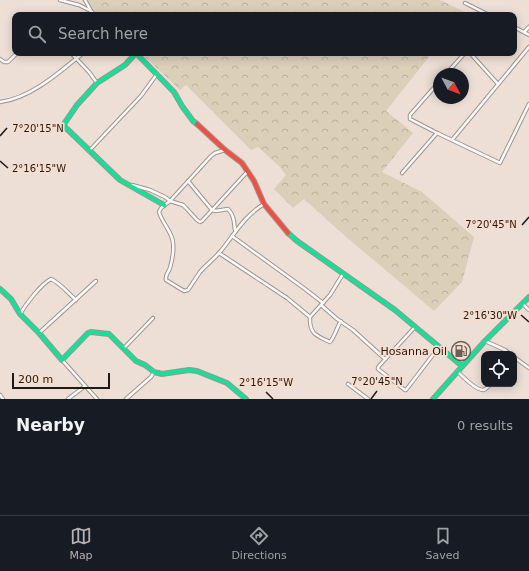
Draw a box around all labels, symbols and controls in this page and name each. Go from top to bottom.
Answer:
search box [12,12,517,56]
icon: search [26,23,48,45]
text: Search here [58,25,148,43]
north arrow [433,68,469,104]
text: 7°20'15"N [12,123,64,134]
text: 2°16'15"W [12,163,66,174]
text: 7°20'45"N [465,219,517,230]
text: 2°16'30"W [463,310,517,321]
fuel station icon: Hosanna Oil [450,340,472,362]
place label: Hosanna Oil [381,345,447,358]
map controls [481,351,517,387]
button: locate [481,351,517,387]
scale bar [12,371,110,390]
text: 200 m [18,373,53,386]
text: 7°20'45"N [351,376,403,387]
text: 2°16'15"W [239,377,293,388]
text: Nearby [16,415,85,435]
text: 0 results [457,418,513,433]
tab: Map [69,525,93,562]
tab: Directions [231,525,287,562]
tab: Saved [426,525,460,562]

